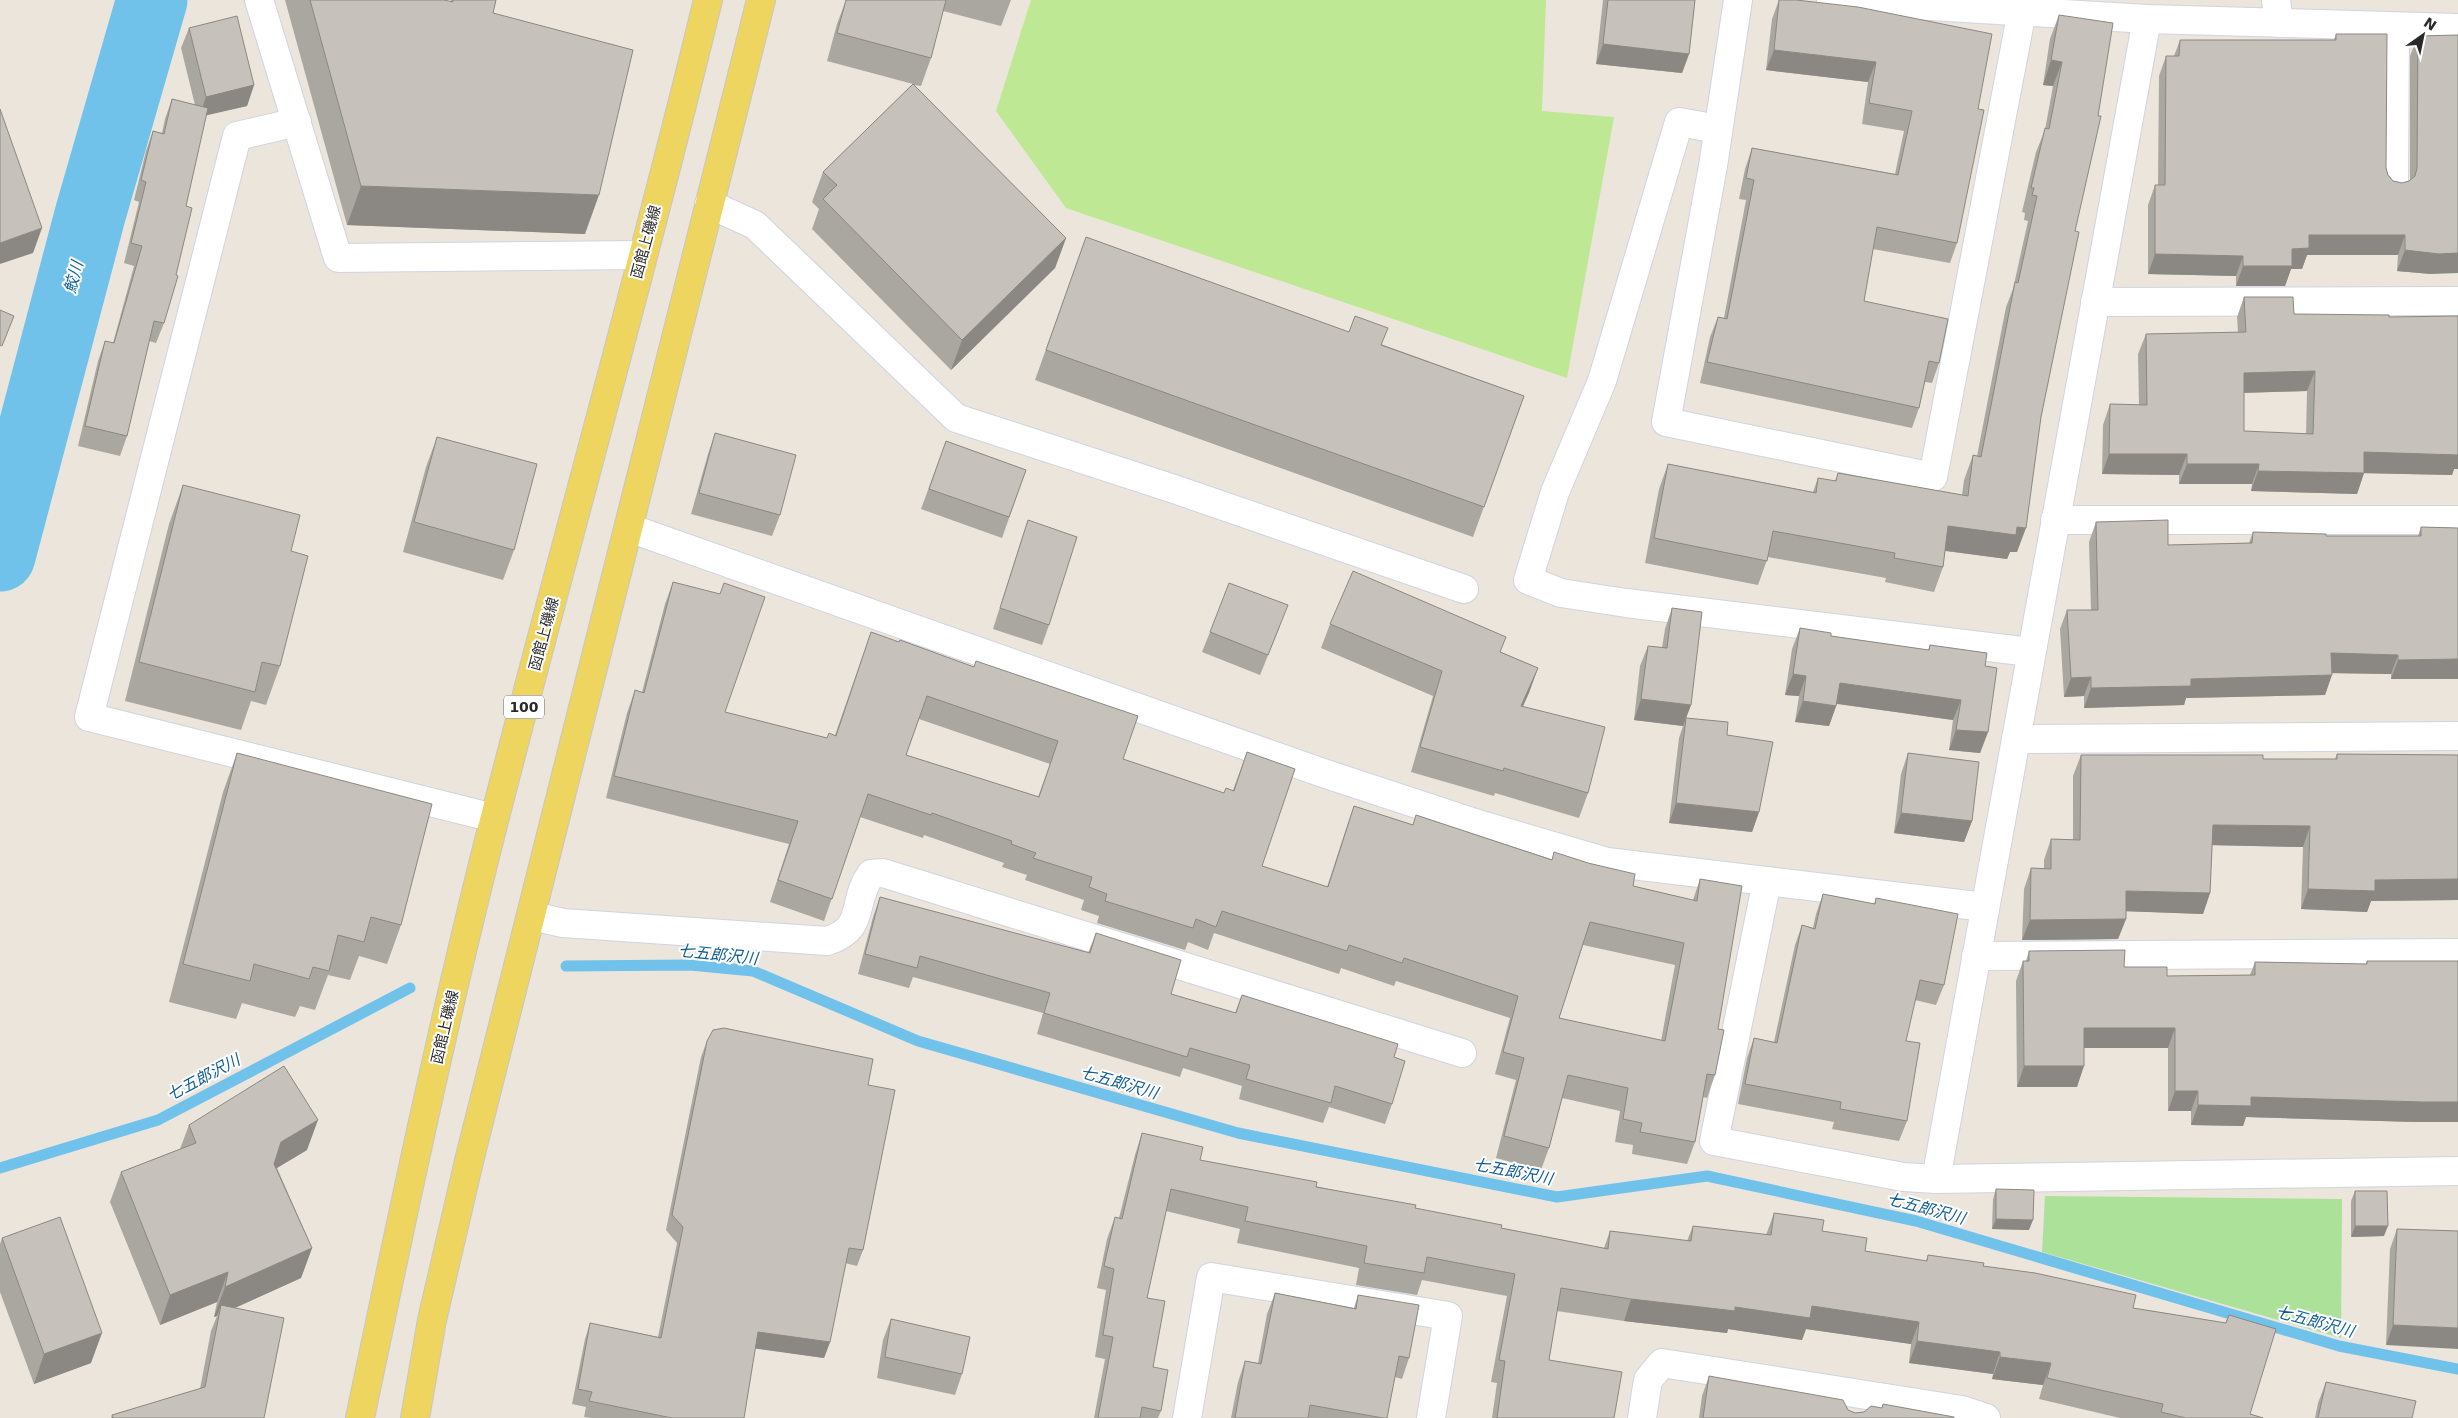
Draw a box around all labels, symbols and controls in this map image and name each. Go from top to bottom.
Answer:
north arrow [2398,10,2448,60]
text: N [2421,14,2439,34]
street label: 函館上磯線 [628,203,664,281]
water label: 鮫川 [60,257,87,295]
street label: 函館上磯線 [526,595,562,673]
road number: 100 [504,696,544,719]
water label: 七五郎沢川 [677,941,761,968]
street label: 函館上磯線 [428,988,462,1066]
water label: 七五郎沢川 [163,1049,245,1105]
water label: 七五郎沢川 [1078,1062,1162,1103]
water label: 七五郎沢川 [1472,1155,1556,1189]
water label: 七五郎沢川 [1885,1189,1969,1229]
water label: 七五郎沢川 [2274,1302,2358,1342]

